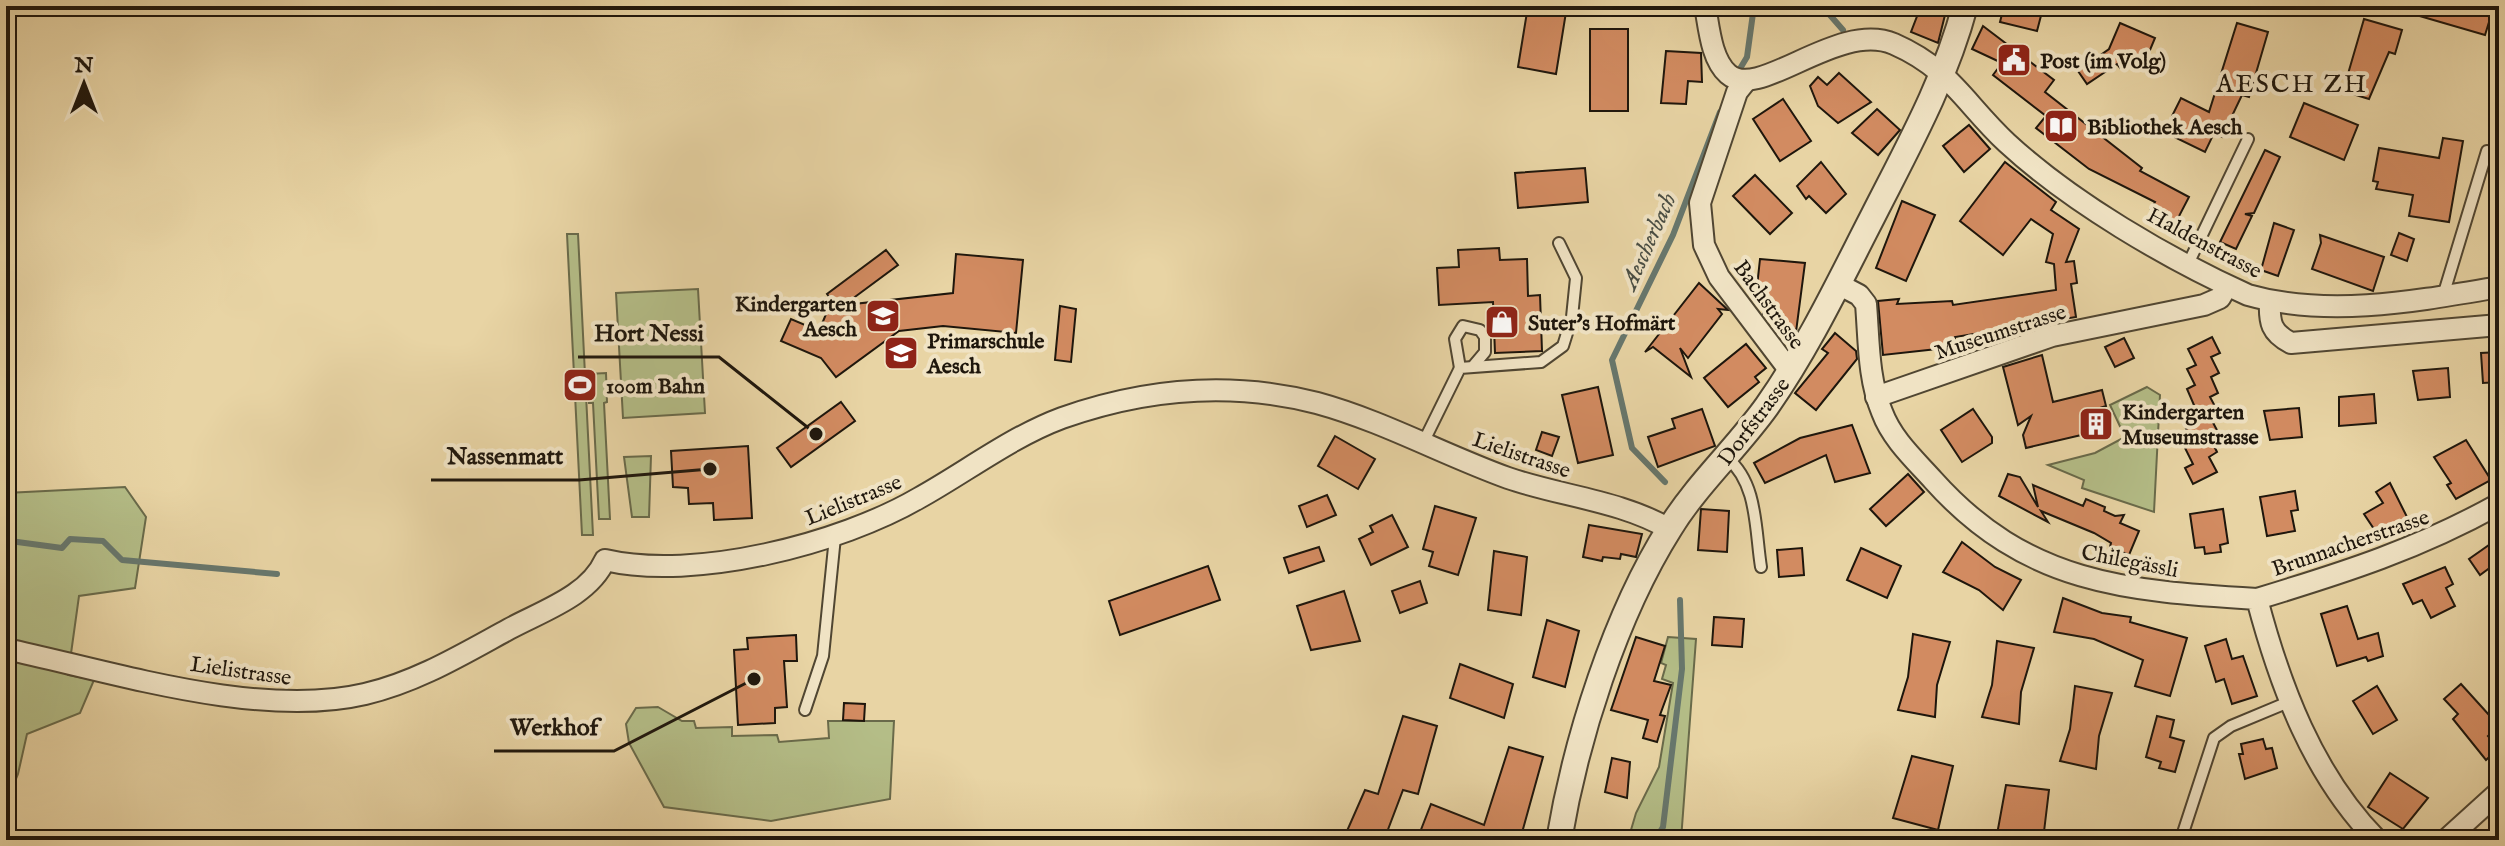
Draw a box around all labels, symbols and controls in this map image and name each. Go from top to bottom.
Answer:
public building icon: Post (im Volg) [1995,41,2033,79]
north arrow [44,44,124,124]
place label: Post (im Volg) [2040,48,2166,76]
text: N [73,52,94,80]
district label: AESCH ZH [2215,68,2368,101]
library icon: Bibliothek Aesch [2042,107,2080,145]
place label: Bibliothek Aesch [2087,114,2243,142]
water label: Aescherbach [1613,189,1684,297]
street label: Haldenstrasse [2142,202,2266,286]
street label: Bachstrasse [1727,255,1810,355]
place label: Kindergarten Aesch [735,291,857,344]
school or university icon: Kindergarten Aesch [864,297,902,335]
street label: Museumstrasse [1931,298,2070,367]
shop icon: Suter's Hofmärt [1483,303,1521,341]
callout: Hort Nessi [578,309,719,357]
place label: Suter's Hofmärt [1528,310,1676,338]
text: Hort Nessi [594,319,704,350]
place label: Primarschule Aesch [926,328,1044,381]
school or university icon: Primarschule Aesch [882,334,920,372]
sports icon: 100m Bahn [561,366,599,404]
street label: Dorfstrasse [1712,372,1797,472]
place label: 100m Bahn [606,373,705,401]
place label: Kindergarten Museumstrasse [2122,399,2259,452]
building icon: Kindergarten Museumstrasse [2077,405,2115,443]
street label: Lielistrasse [1469,426,1574,486]
callout: Nassenmatt [431,432,579,480]
text: Nassenmatt [446,442,564,473]
street label: Lielistrasse [801,469,906,533]
street label: Brunnacherstrasse [2268,504,2433,584]
street label: Chilegässli [2079,539,2181,585]
street label: Lielistrasse [188,651,293,693]
callout: Werkhof [494,703,614,751]
text: Werkhof [509,713,603,744]

